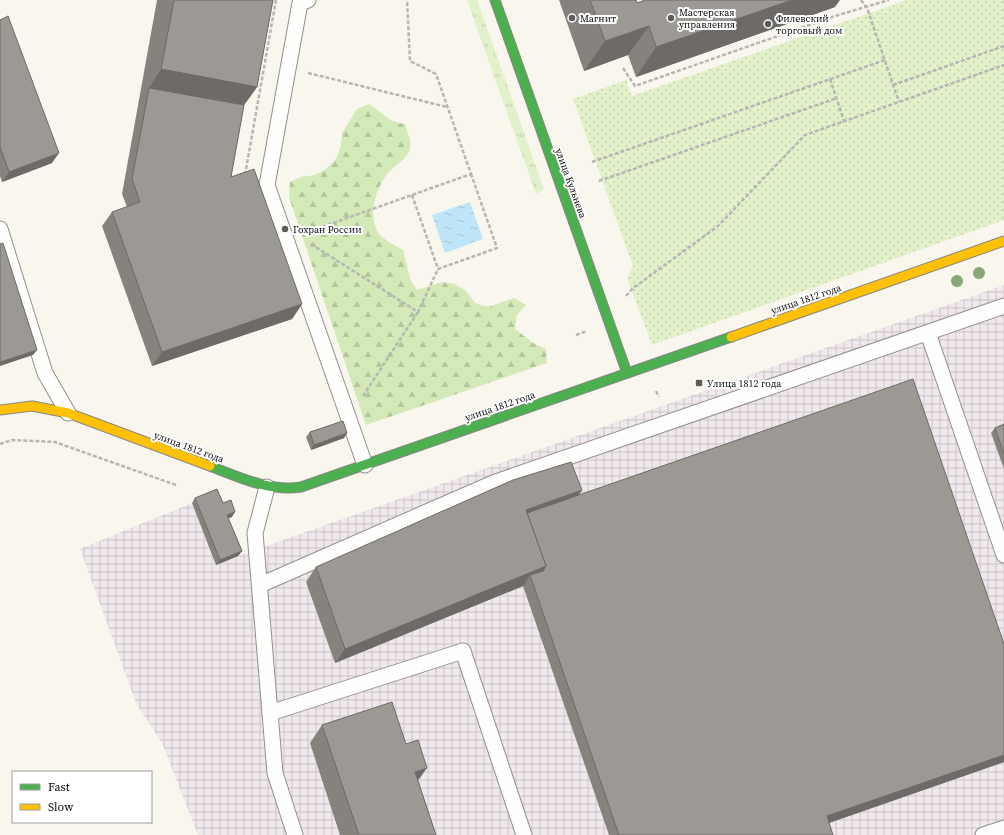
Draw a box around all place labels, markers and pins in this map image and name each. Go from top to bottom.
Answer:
place label: Мастерская управления [679,6,735,31]
place label: Магнит [580,12,617,25]
place label: Филевский торговый дом [776,12,843,37]
marker: Магнит [567,13,577,23]
marker: Мастерская управления [666,13,676,23]
marker: Филевский торговый дом [763,19,773,29]
place label: Гохран России [293,223,362,236]
marker: Гохран России [280,224,290,234]
place label: Улица 1812 года [707,377,782,390]
marker: Улица 1812 года [694,378,704,388]

